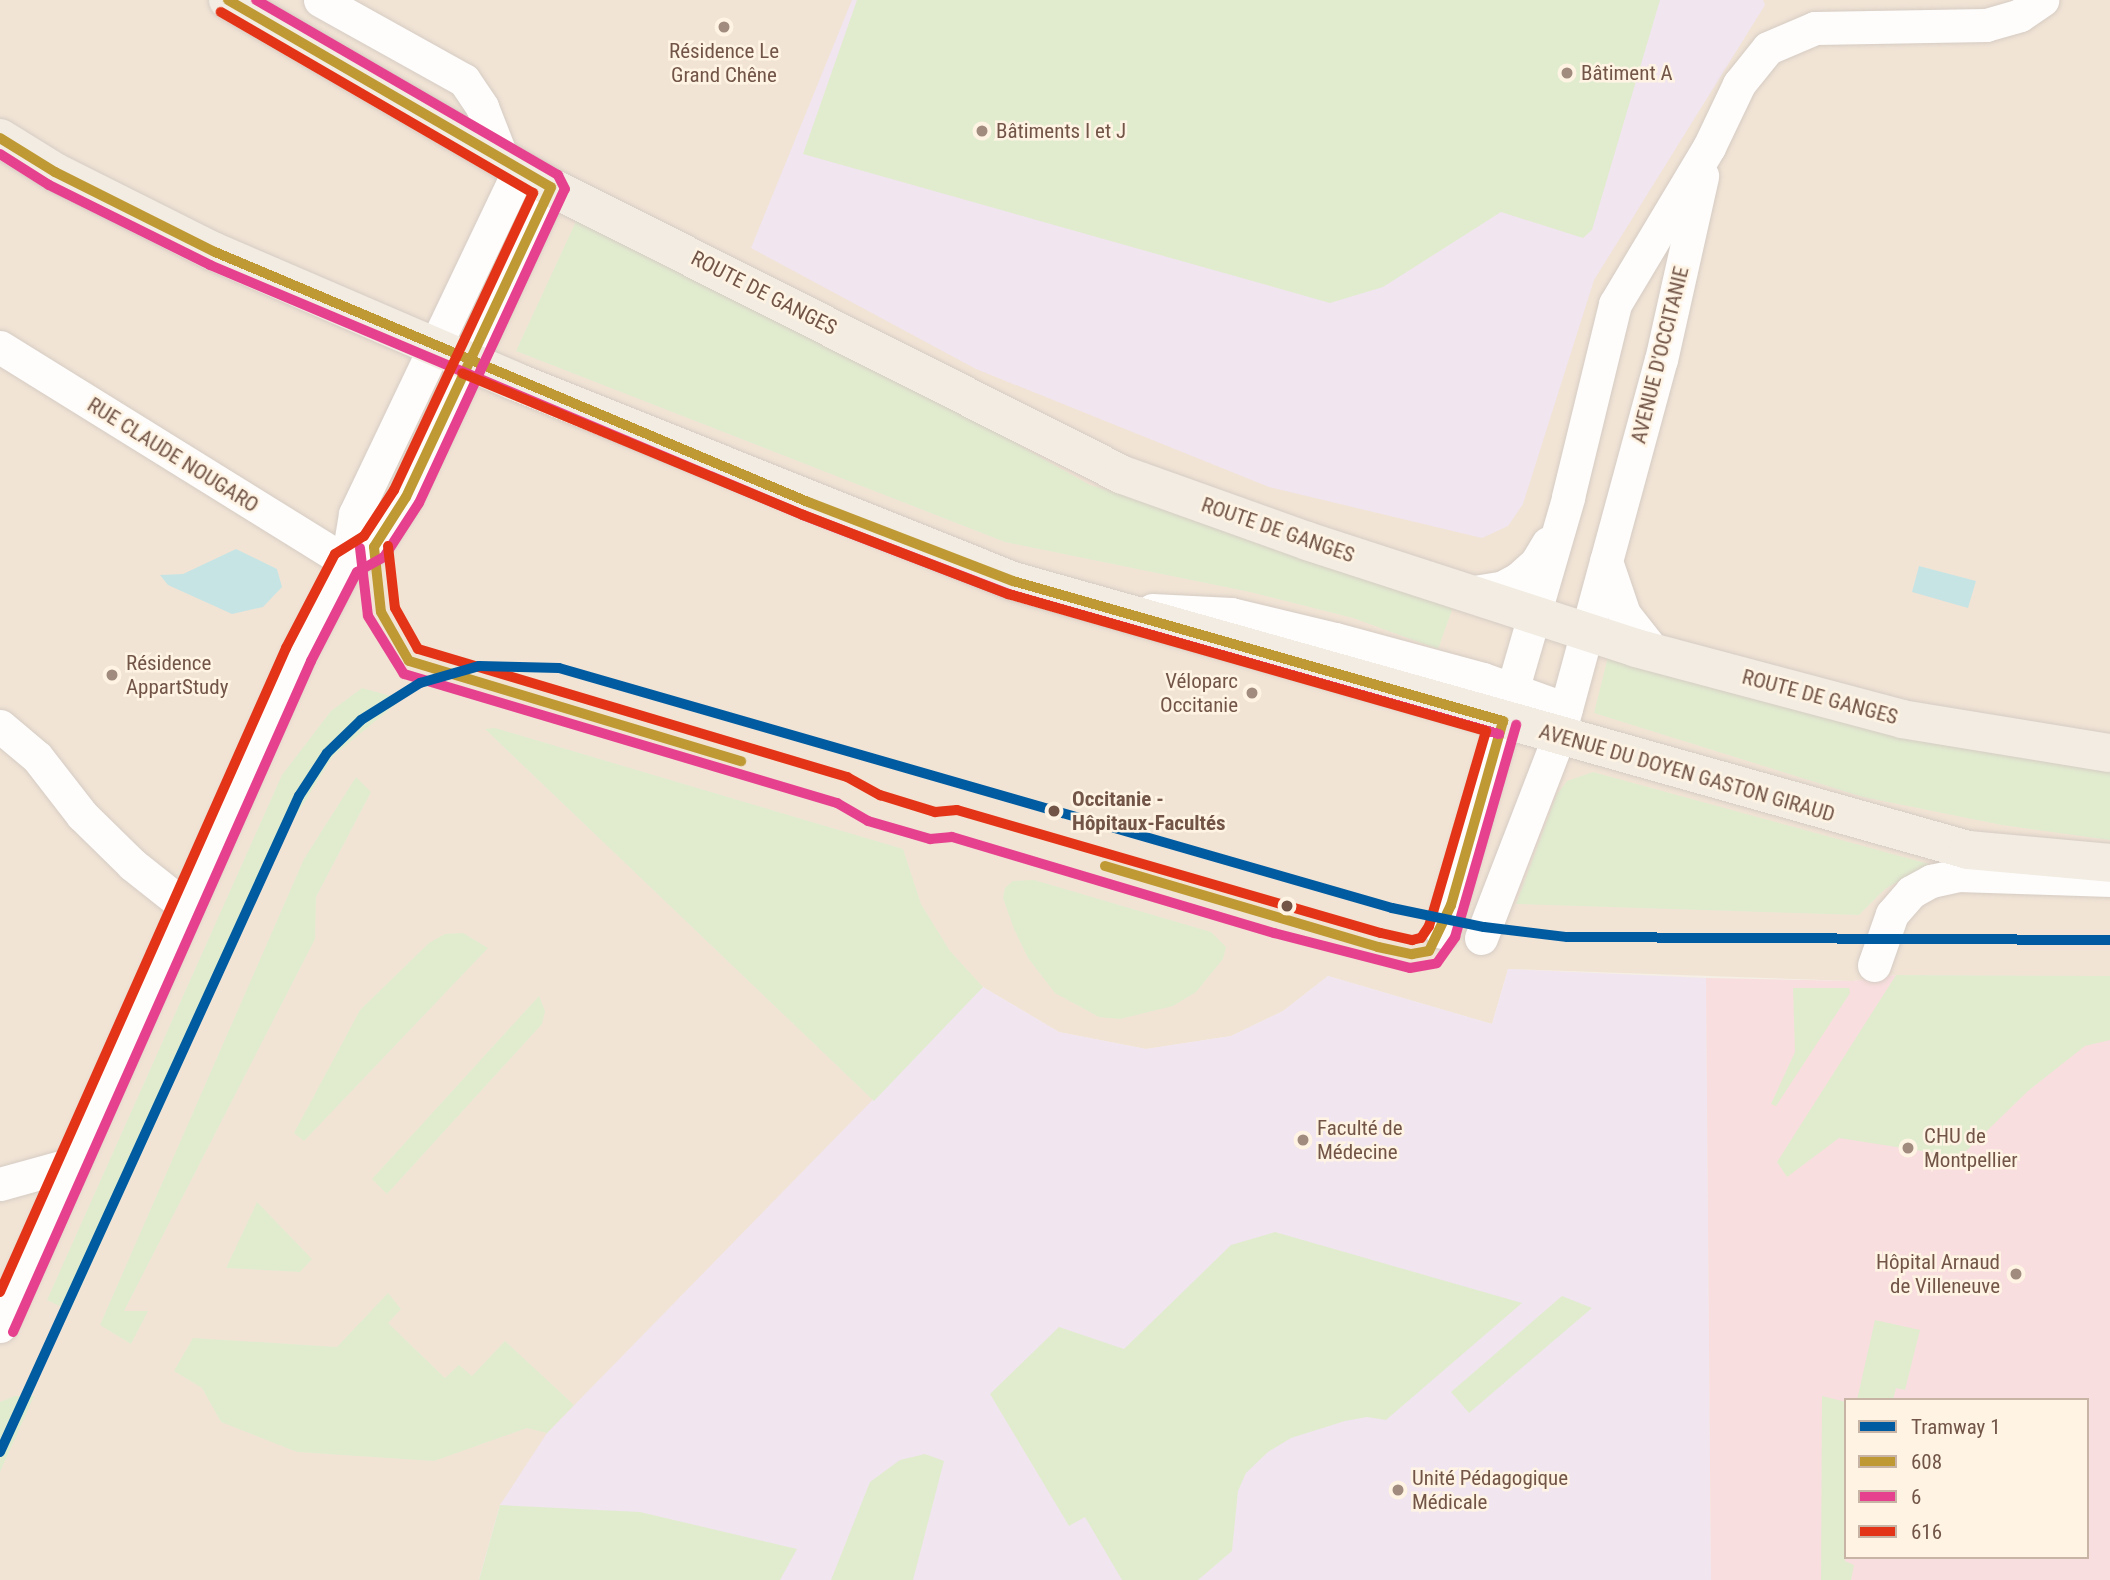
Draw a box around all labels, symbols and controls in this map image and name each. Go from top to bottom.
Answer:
marker: Résidence Le Grand Chêne [716,19,732,35]
place label: Résidence Le Grand Chêne [669,38,779,88]
place label: Bâtiment A [1581,60,1673,86]
marker: Bâtiment A [1559,65,1575,81]
place label: Bâtiments I et J [996,118,1126,144]
marker: Bâtiments I et J [974,123,990,139]
street label: ROUTE DE GANGES [687,245,841,341]
street label: AVENUE D'OCCITANIE [1626,264,1694,446]
street label: RUE CLAUDE NOUGARO [83,392,263,518]
street label: ROUTE DE GANGES [1198,492,1358,568]
place label: Résidence AppartStudy [126,650,228,700]
street label: ROUTE DE GANGES [1739,664,1901,730]
marker: Résidence AppartStudy [104,667,120,683]
place label: Véloparc Occitanie [1160,668,1238,718]
marker: Véloparc Occitanie [1244,685,1260,701]
street label: AVENUE DU DOYEN GASTON GIRAUD [1536,719,1838,827]
place label: Occitanie - Hôpitaux-Facultés [1072,786,1226,836]
marker: Occitanie - Hôpitaux-Facultés [1042,799,1066,823]
unlabelled marker [1280,899,1294,913]
place label: Faculté de Médecine [1317,1115,1403,1165]
place label: CHU de Montpellier [1924,1123,2018,1173]
marker: Faculté de Médecine [1295,1132,1311,1148]
marker: CHU de Montpellier [1898,1138,1918,1158]
place label: Hôpital Arnaud de Villeneuve [1876,1249,2000,1299]
marker: Hôpital Arnaud de Villeneuve [2006,1264,2026,1284]
legend [1844,1398,2089,1559]
text: Tramway 1 [1911,1415,2001,1439]
text: 608 [1911,1450,1942,1474]
place label: Unité Pédagogique Médicale [1412,1465,1568,1515]
marker: Unité Pédagogique Médicale [1390,1482,1406,1498]
text: 6 [1911,1485,1921,1509]
text: 616 [1911,1520,1942,1544]

